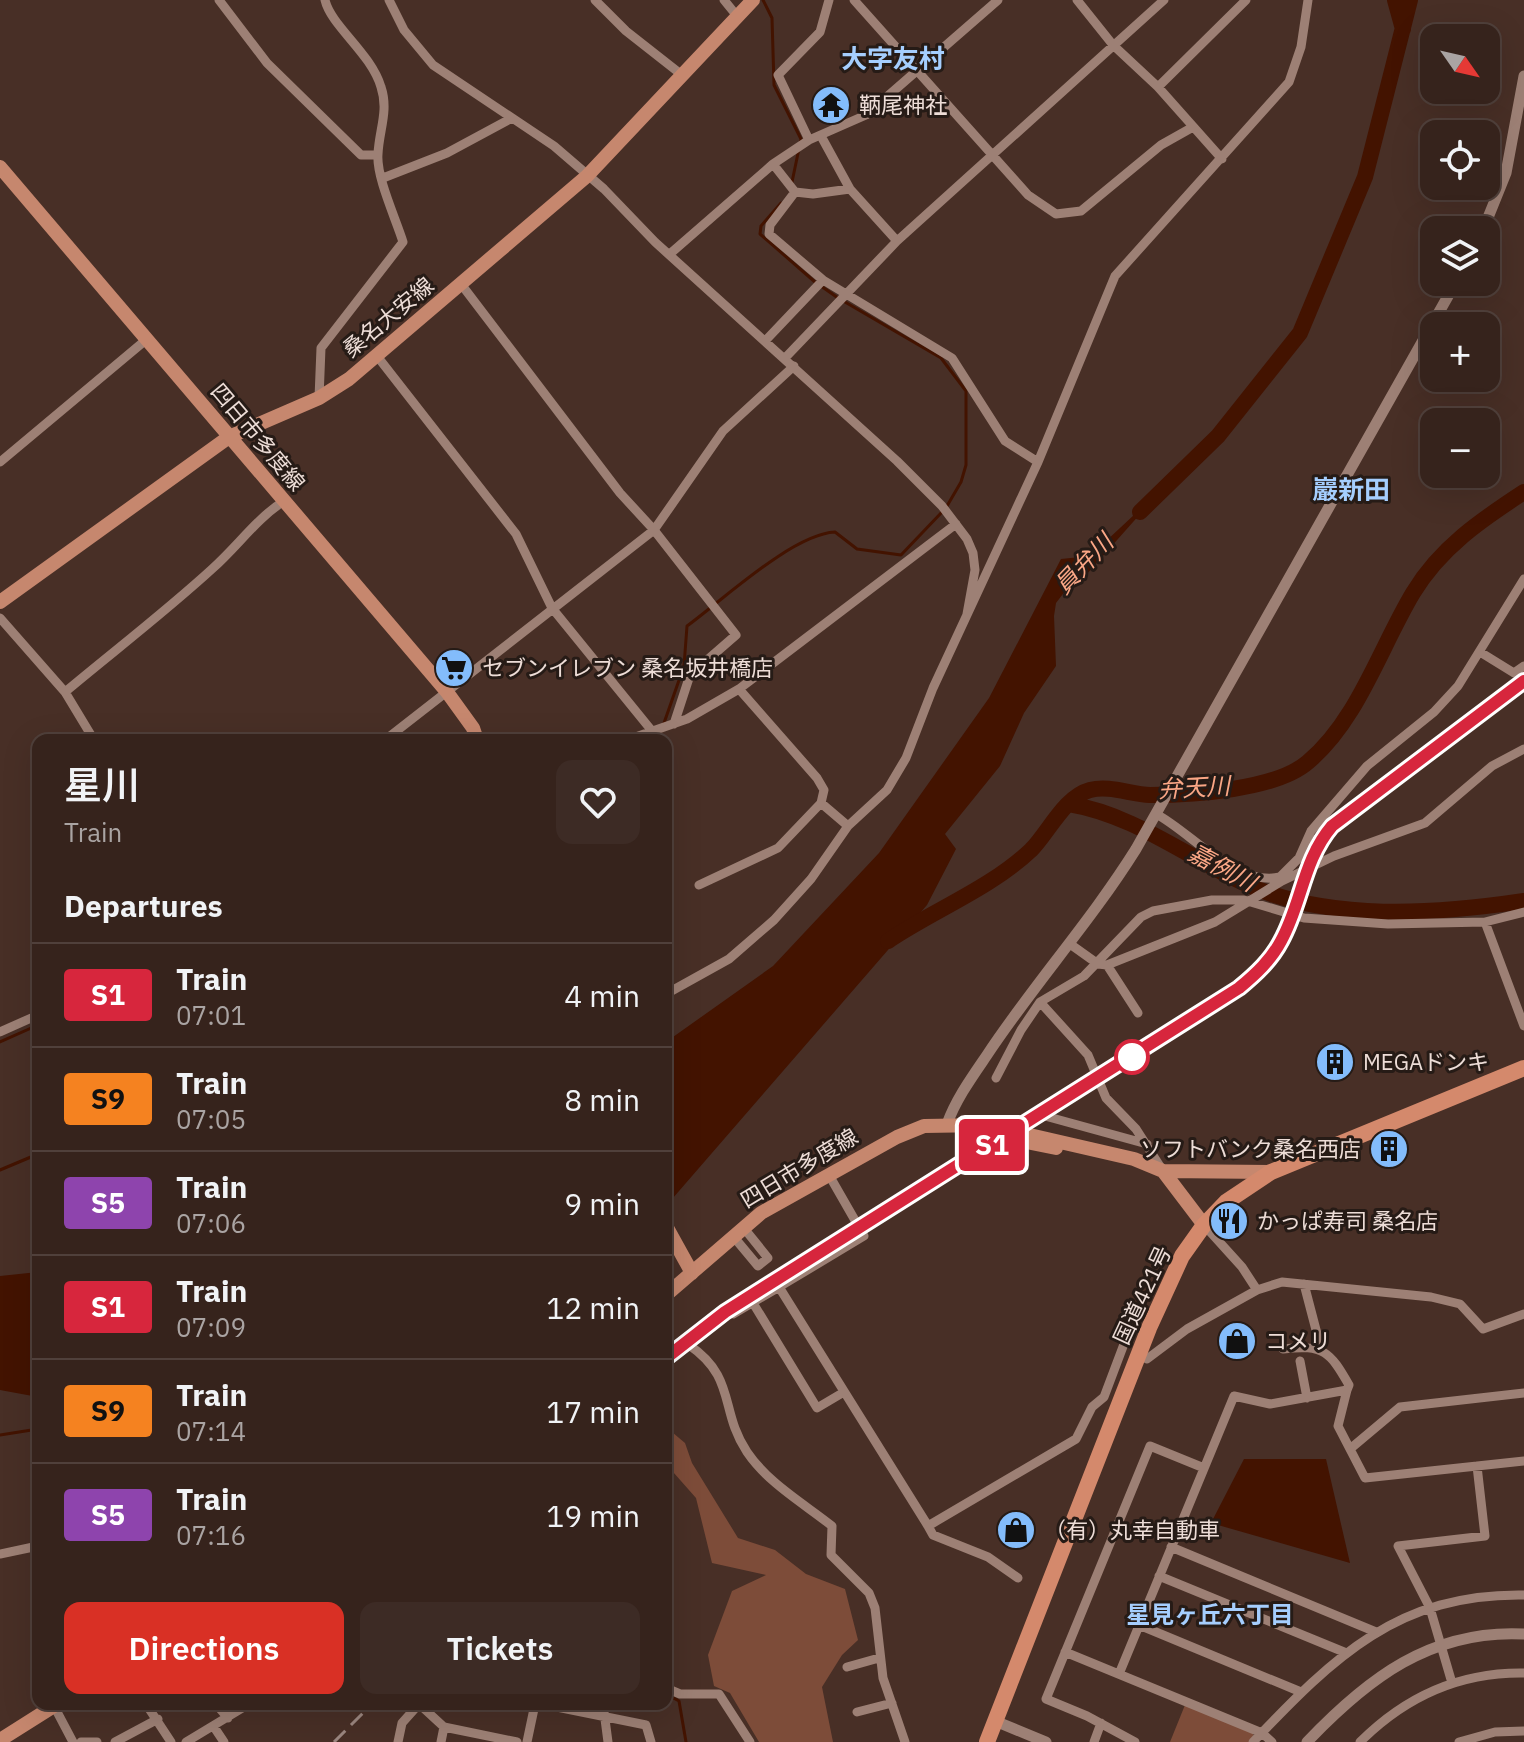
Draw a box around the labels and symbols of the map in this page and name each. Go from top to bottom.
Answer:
north arrow [1420,24,1500,104]
district label: 大字友村 [841,41,945,75]
temple icon: 鞆尾神社 [810,84,852,126]
place label: 鞆尾神社 [859,90,947,119]
street label: 桑名大安線 [336,270,439,363]
street label: 四日市多度線 [205,377,312,497]
district label: 巖新田 [1312,472,1390,506]
water label: 員弁川 [1047,524,1122,600]
supermarket icon: セブンイレブン 桑名坂井橋店 [433,647,475,689]
place label: セブンイレブン 桑名坂井橋店 [482,653,773,682]
water label: 弁天川 [1157,769,1234,805]
water label: 嘉例川 [1183,836,1264,900]
unlabelled marker [1115,1040,1149,1074]
building icon: MEGAドンキ [1314,1041,1356,1083]
place label: MEGAドンキ [1363,1047,1489,1076]
line badge: S1 [956,1119,1028,1171]
street label: 四日市多度線 [735,1121,863,1214]
building icon: ソフトバンク桑名西店 [1368,1128,1410,1170]
place label: ソフトバンク桑名西店 [1140,1134,1361,1163]
restaurant icon: かっぱ寿司 桑名店 [1208,1200,1250,1242]
place label: かっぱ寿司 桑名店 [1257,1206,1438,1235]
street label: 国道421号 [1106,1241,1177,1349]
shop icon: コメリ [1216,1320,1258,1362]
place label: コメリ [1265,1326,1331,1355]
shop icon: （有）丸幸自動車 [995,1509,1037,1551]
place label: （有）丸幸自動車 [1044,1515,1220,1544]
district label: 星見ヶ丘六丁目 [1126,1598,1294,1630]

